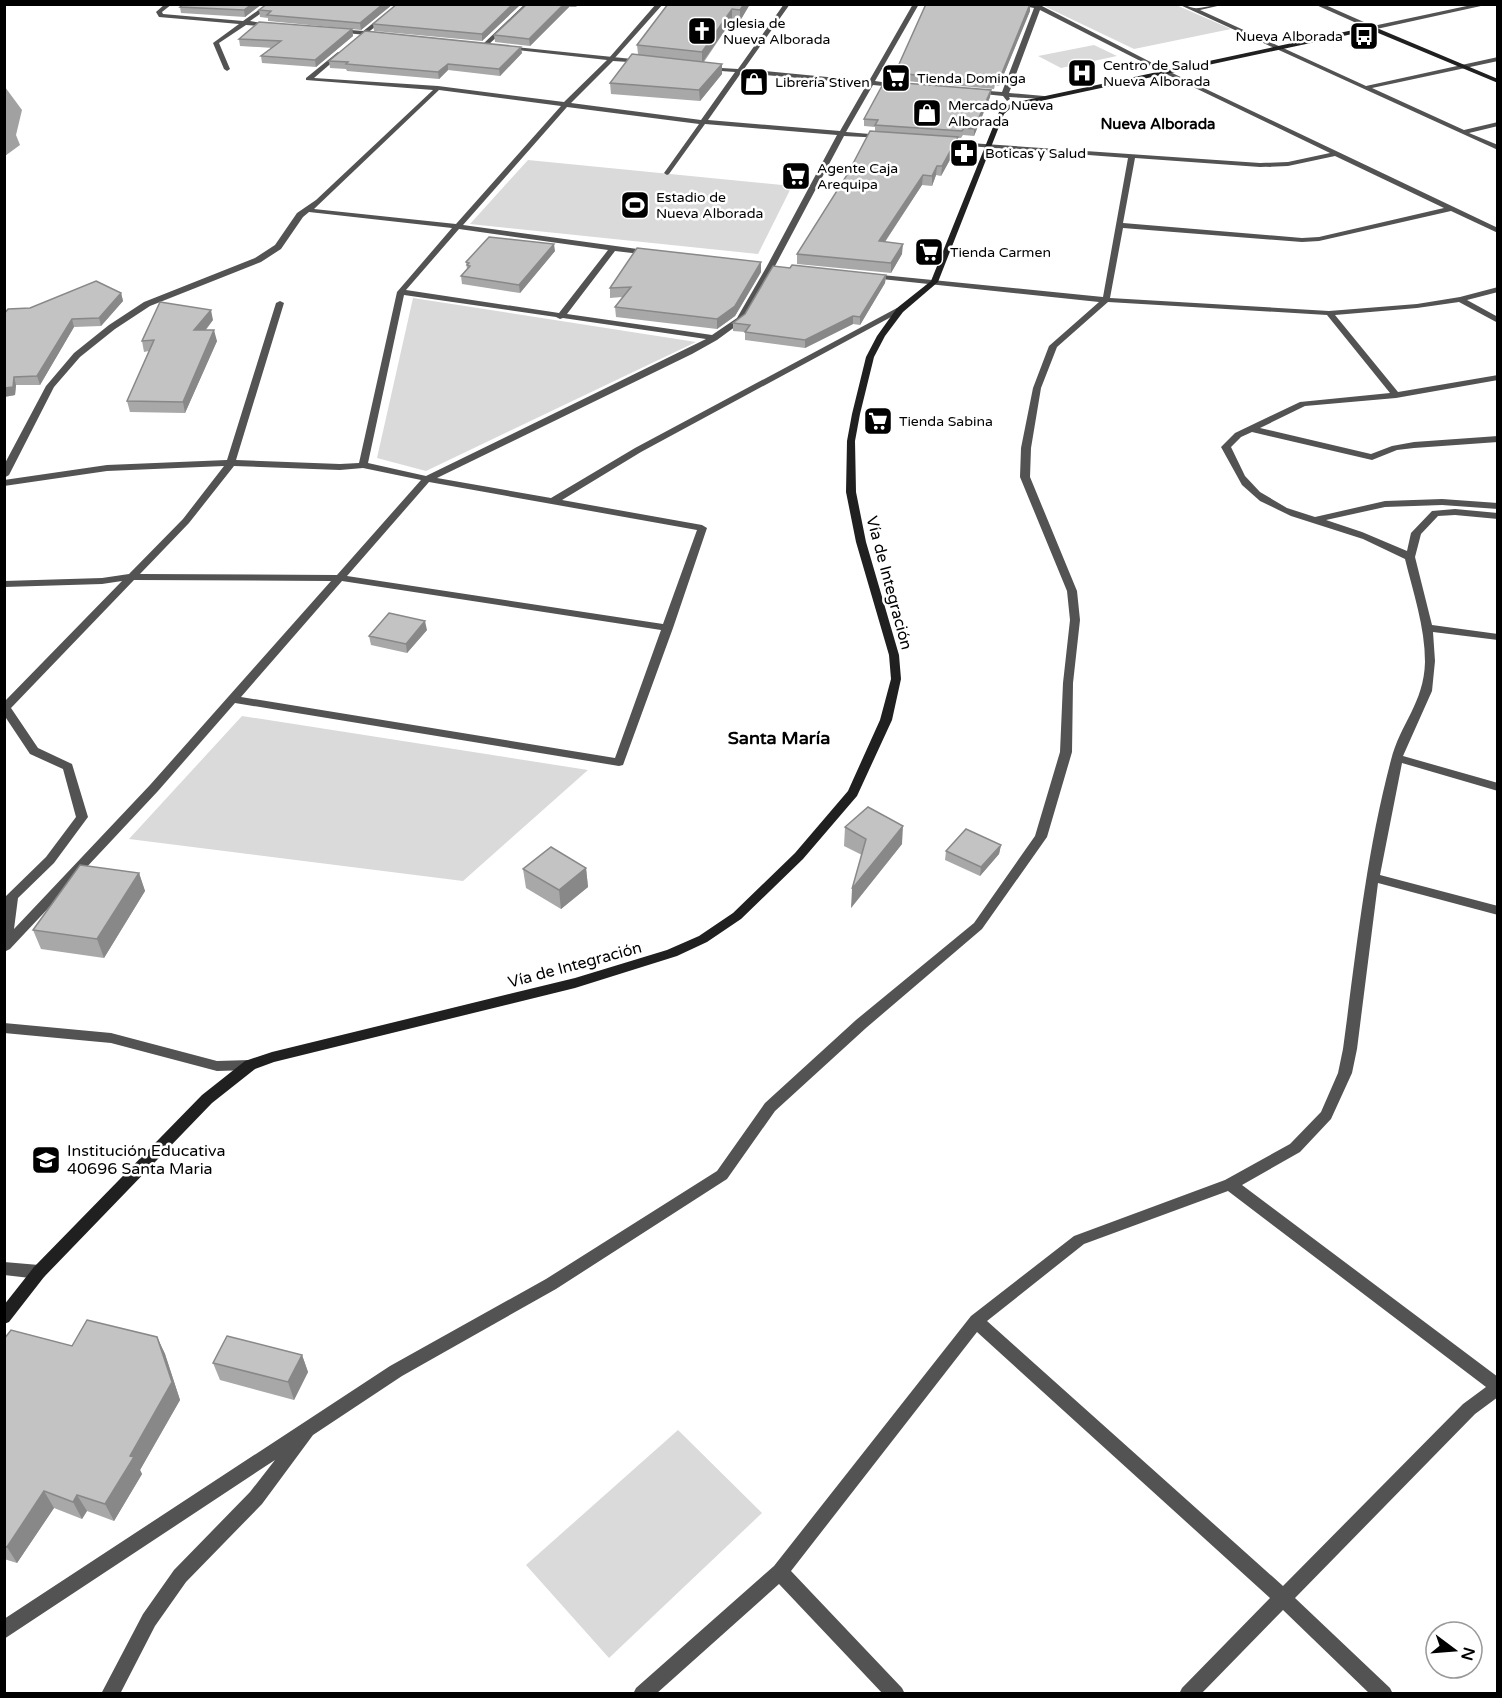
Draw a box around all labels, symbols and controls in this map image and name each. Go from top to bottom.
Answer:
church icon: Iglesia de Nueva Alborada [686,15,718,47]
place label: Iglesia de Nueva Alborada [723,15,830,48]
bus stop icon: Nueva Alborada [1348,20,1380,52]
place label: Nueva Alborada [1236,28,1343,45]
hospital icon: Centro de Salud Nueva Alborada [1066,57,1098,89]
place label: Centro de Salud Nueva Alborada [1103,57,1210,90]
supermarket icon: Tienda Dominga [880,62,912,94]
shop icon: Librería Stiven [738,66,770,98]
place label: Tienda Dominga [917,70,1026,87]
place label: Librería Stiven [775,74,870,91]
shop icon: Mercado Nueva Alborada [911,97,943,129]
place label: Mercado Nueva Alborada [948,97,1053,130]
district label: Nueva Alborada [1100,115,1216,133]
pharmacy icon: Boticas y Salud [948,137,980,169]
place label: Boticas y Salud [985,145,1086,162]
supermarket icon: Agente Caja Arequipa [780,160,812,192]
place label: Agente Caja Arequipa [817,160,898,193]
sports icon: Estadio de Nueva Alborada [619,189,651,221]
place label: Estadio de Nueva Alborada [656,189,763,222]
supermarket icon: Tienda Carmen [913,236,945,268]
place label: Tienda Carmen [950,244,1051,261]
supermarket icon: Tienda Sabina [862,405,894,437]
place label: Tienda Sabina [899,413,993,430]
street label: Vía de Integración [862,514,916,652]
district label: Santa María [728,727,830,749]
street label: Vía de Integración [506,938,644,992]
place label: Institución Educativa 40696 Santa Maria [67,1141,225,1179]
school or university icon: Institución Educativa 40696 Santa Maria [30,1144,62,1176]
north arrow [1424,1620,1484,1680]
text: N [1456,1645,1479,1663]

